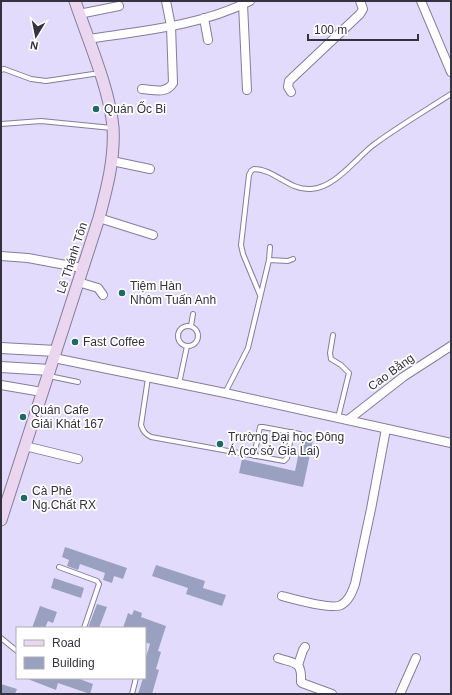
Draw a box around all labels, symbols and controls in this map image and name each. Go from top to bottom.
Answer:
north arrow [16,16,56,56]
scale bar [308,16,418,42]
text: 100 m [314,23,347,37]
text: N [29,39,39,52]
place label: Quán Ốc Bi [104,101,166,116]
marker: Quán Ốc Bi [91,104,101,114]
street label: Lê Thánh Tôn [54,221,90,295]
place label: Tiệm Hàn Nhôm Tuấn Anh [130,279,216,307]
marker: Tiệm Hàn Nhôm Tuấn Anh [117,288,127,298]
place label: Fast Coffee [83,335,145,349]
marker: Fast Coffee [70,337,80,347]
street label: Cao Bằng [365,350,417,393]
place label: Quán Cafe Giải Khát 167 [31,403,104,431]
marker: Quán Cafe Giải Khát 167 [18,412,28,422]
place label: Trường Đại học Đông Á (cơ sở Gia Lai) [228,430,344,458]
marker: Trường Đại học Đông Á (cơ sở Gia Lai) [215,439,225,449]
place label: Cà Phê Ng.Chất RX [32,484,96,512]
marker: Cà Phê Ng.Chất RX [19,493,29,503]
legend [16,627,146,679]
text: Road [52,636,81,650]
text: Building [52,656,95,670]

